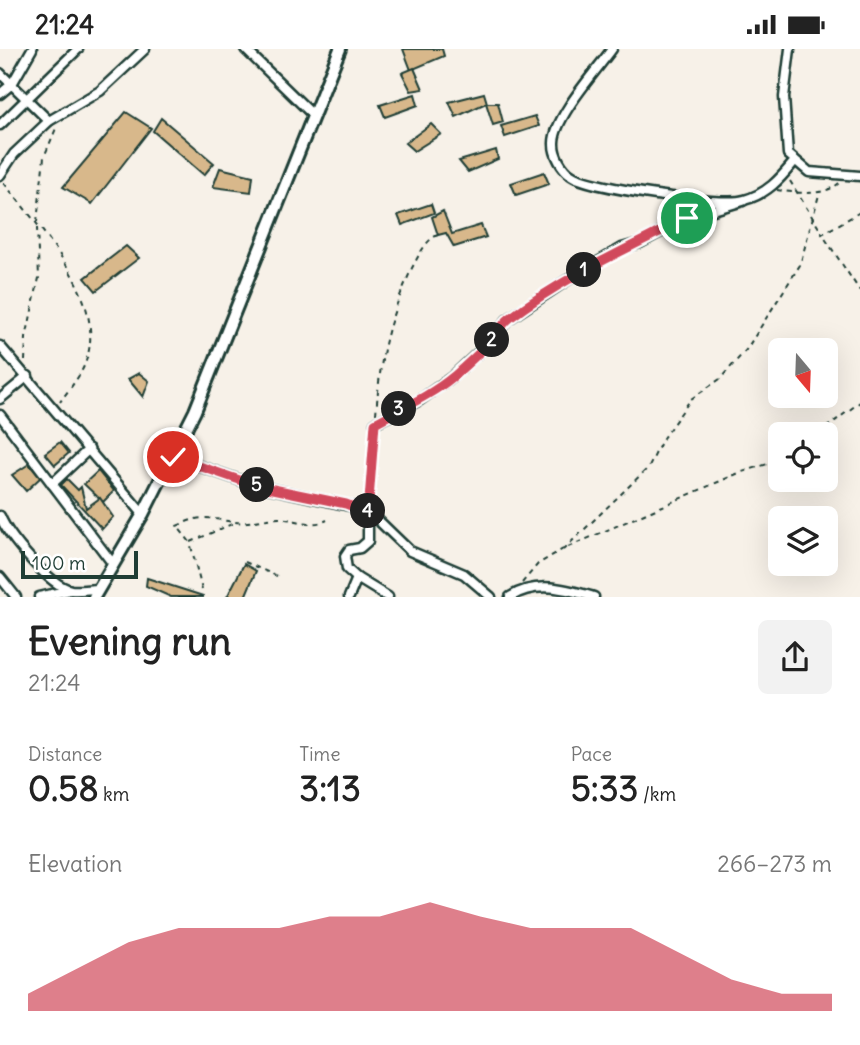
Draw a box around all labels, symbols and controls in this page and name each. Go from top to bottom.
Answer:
text: 21:24 [35,8,94,41]
pin [657,188,717,248]
icon: arrive [668,199,706,237]
pin: 1 [566,253,602,287]
text: 1 [580,257,587,281]
pin: 2 [475,323,510,357]
text: 2 [486,327,497,351]
north arrow [768,338,838,408]
map controls [768,338,838,576]
pin: 3 [382,391,416,427]
text: 3 [393,396,404,420]
button: locate [768,422,838,492]
pin [143,427,203,487]
icon: check [154,438,192,476]
pin: 5 [240,467,274,502]
text: 5 [251,472,262,496]
pin: 4 [350,493,386,529]
text: 4 [362,498,373,522]
button: layers [768,506,838,576]
scale bar [21,548,138,580]
text: 100 m [32,551,86,575]
text: Evening run [28,618,231,665]
button: share [758,620,832,694]
text: 21:24 [28,668,80,697]
text: Distance [28,742,102,766]
text: Time [299,742,340,766]
text: Pace [571,742,612,766]
text: 0.58 [28,766,99,810]
text: 3:13 [299,766,361,810]
text: 5:33 [571,766,638,810]
text: km [99,782,129,806]
text: /km [638,782,676,806]
text: Elevation [28,849,122,878]
text: 266–273 m [717,849,832,878]

